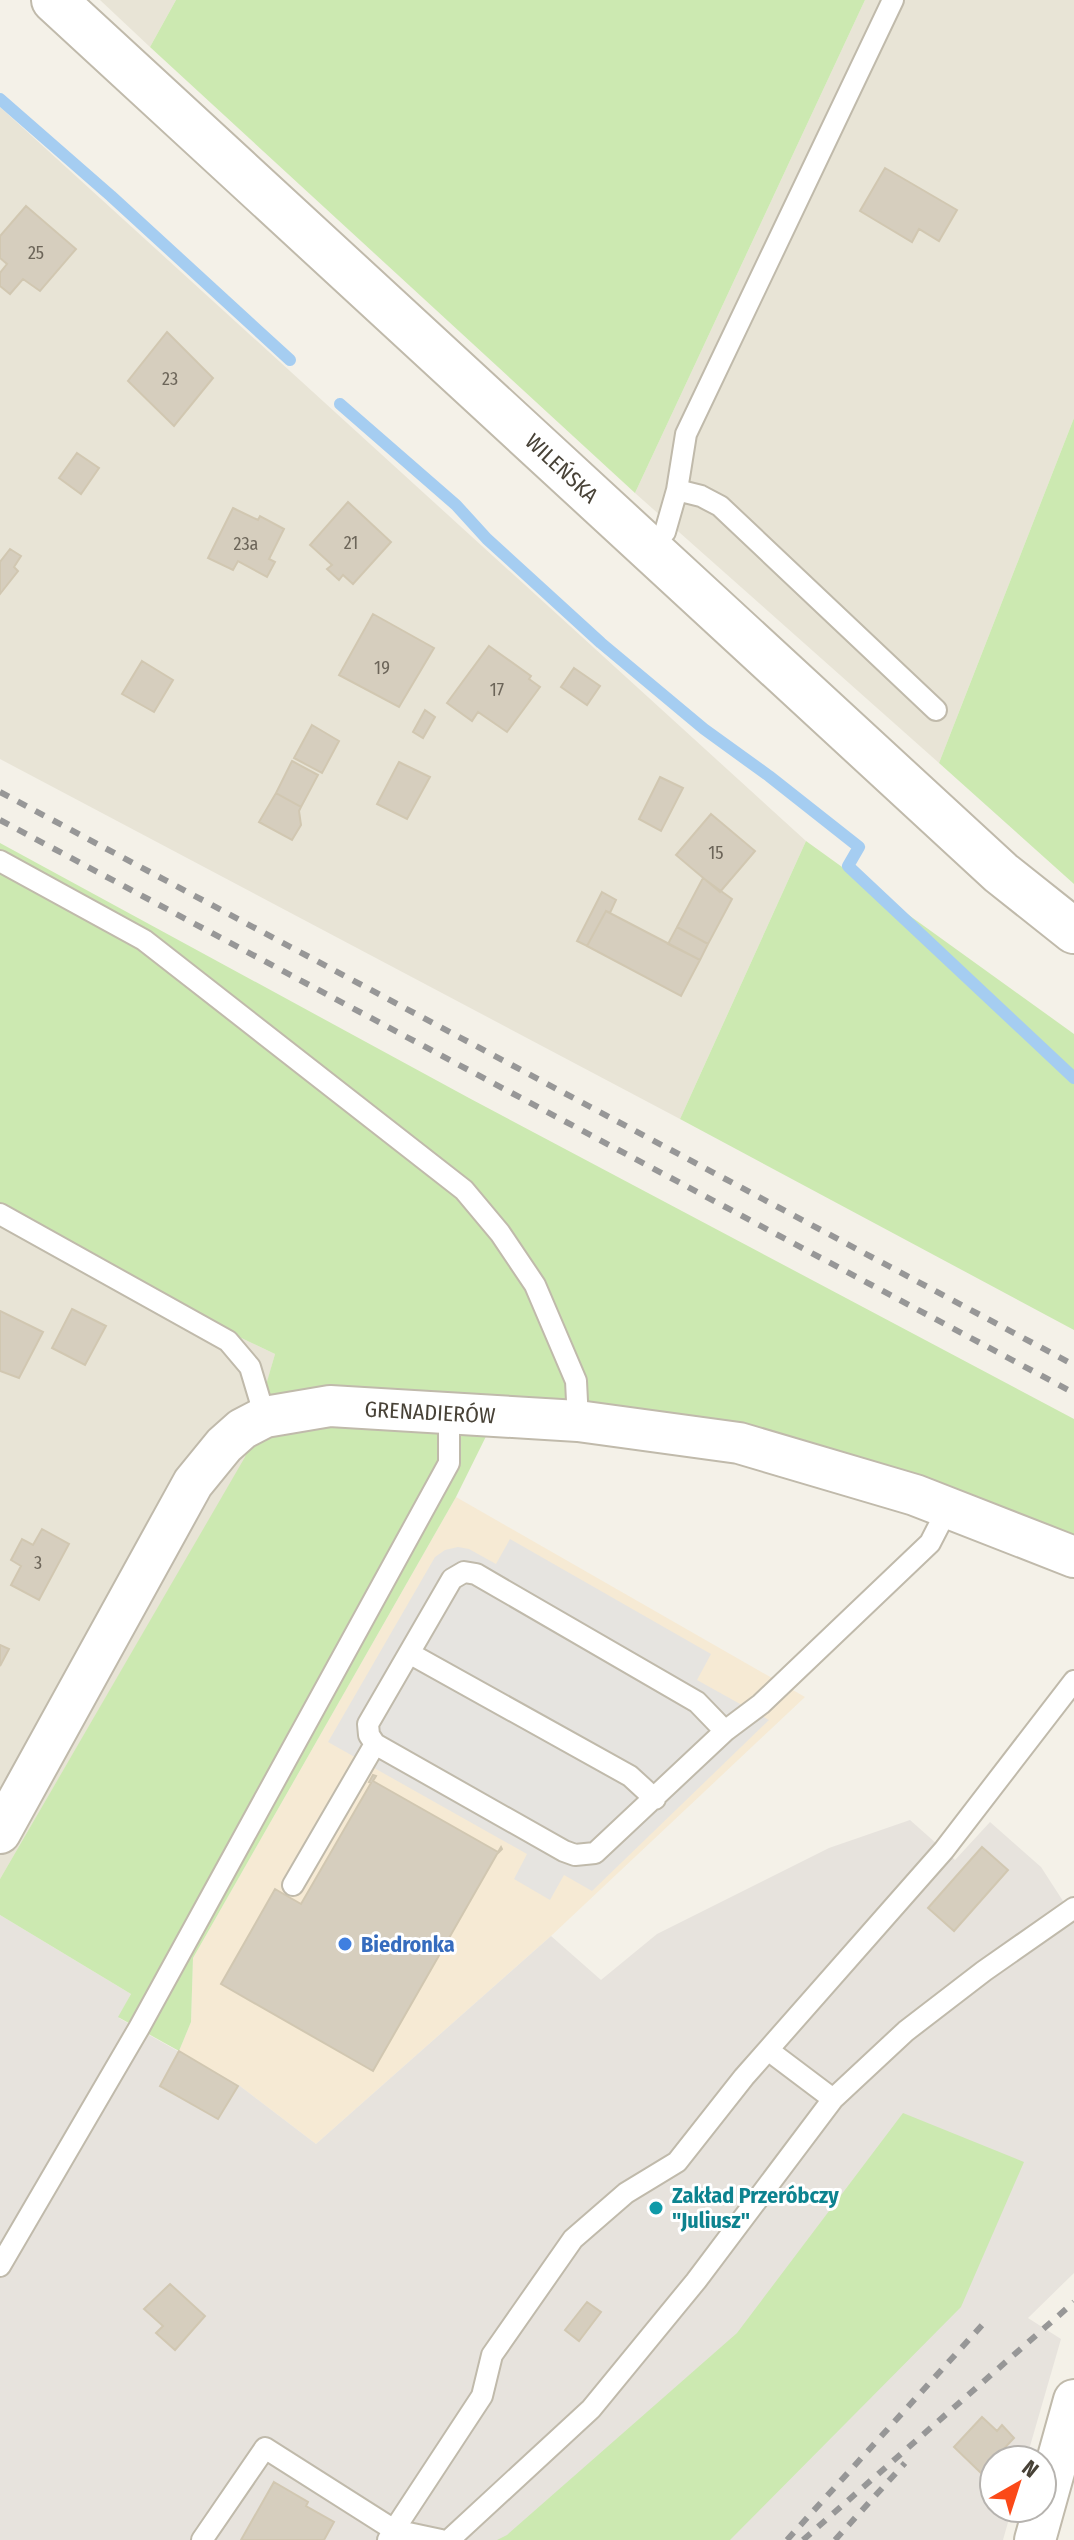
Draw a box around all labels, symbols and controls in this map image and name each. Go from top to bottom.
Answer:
house number: 25 [28,242,44,264]
house number: 23 [162,368,178,390]
street label: WILEŃSKA [520,428,604,509]
house number: 21 [344,532,358,554]
house number: 23a [234,533,259,555]
house number: 19 [374,657,390,679]
house number: 17 [490,679,504,701]
house number: 15 [708,842,724,864]
street label: GRENADIERÓW [364,1396,496,1429]
house number: 3 [34,1552,42,1574]
place label: Biedronka [361,1931,455,1958]
marker: Biedronka [336,1935,354,1953]
place label: Zakład Przeróbczy "Juliusz" [672,2182,839,2234]
marker: Zakład Przeróbczy "Juliusz" [647,2199,665,2217]
north arrow [978,2444,1058,2524]
text: N [1017,2454,1044,2483]

